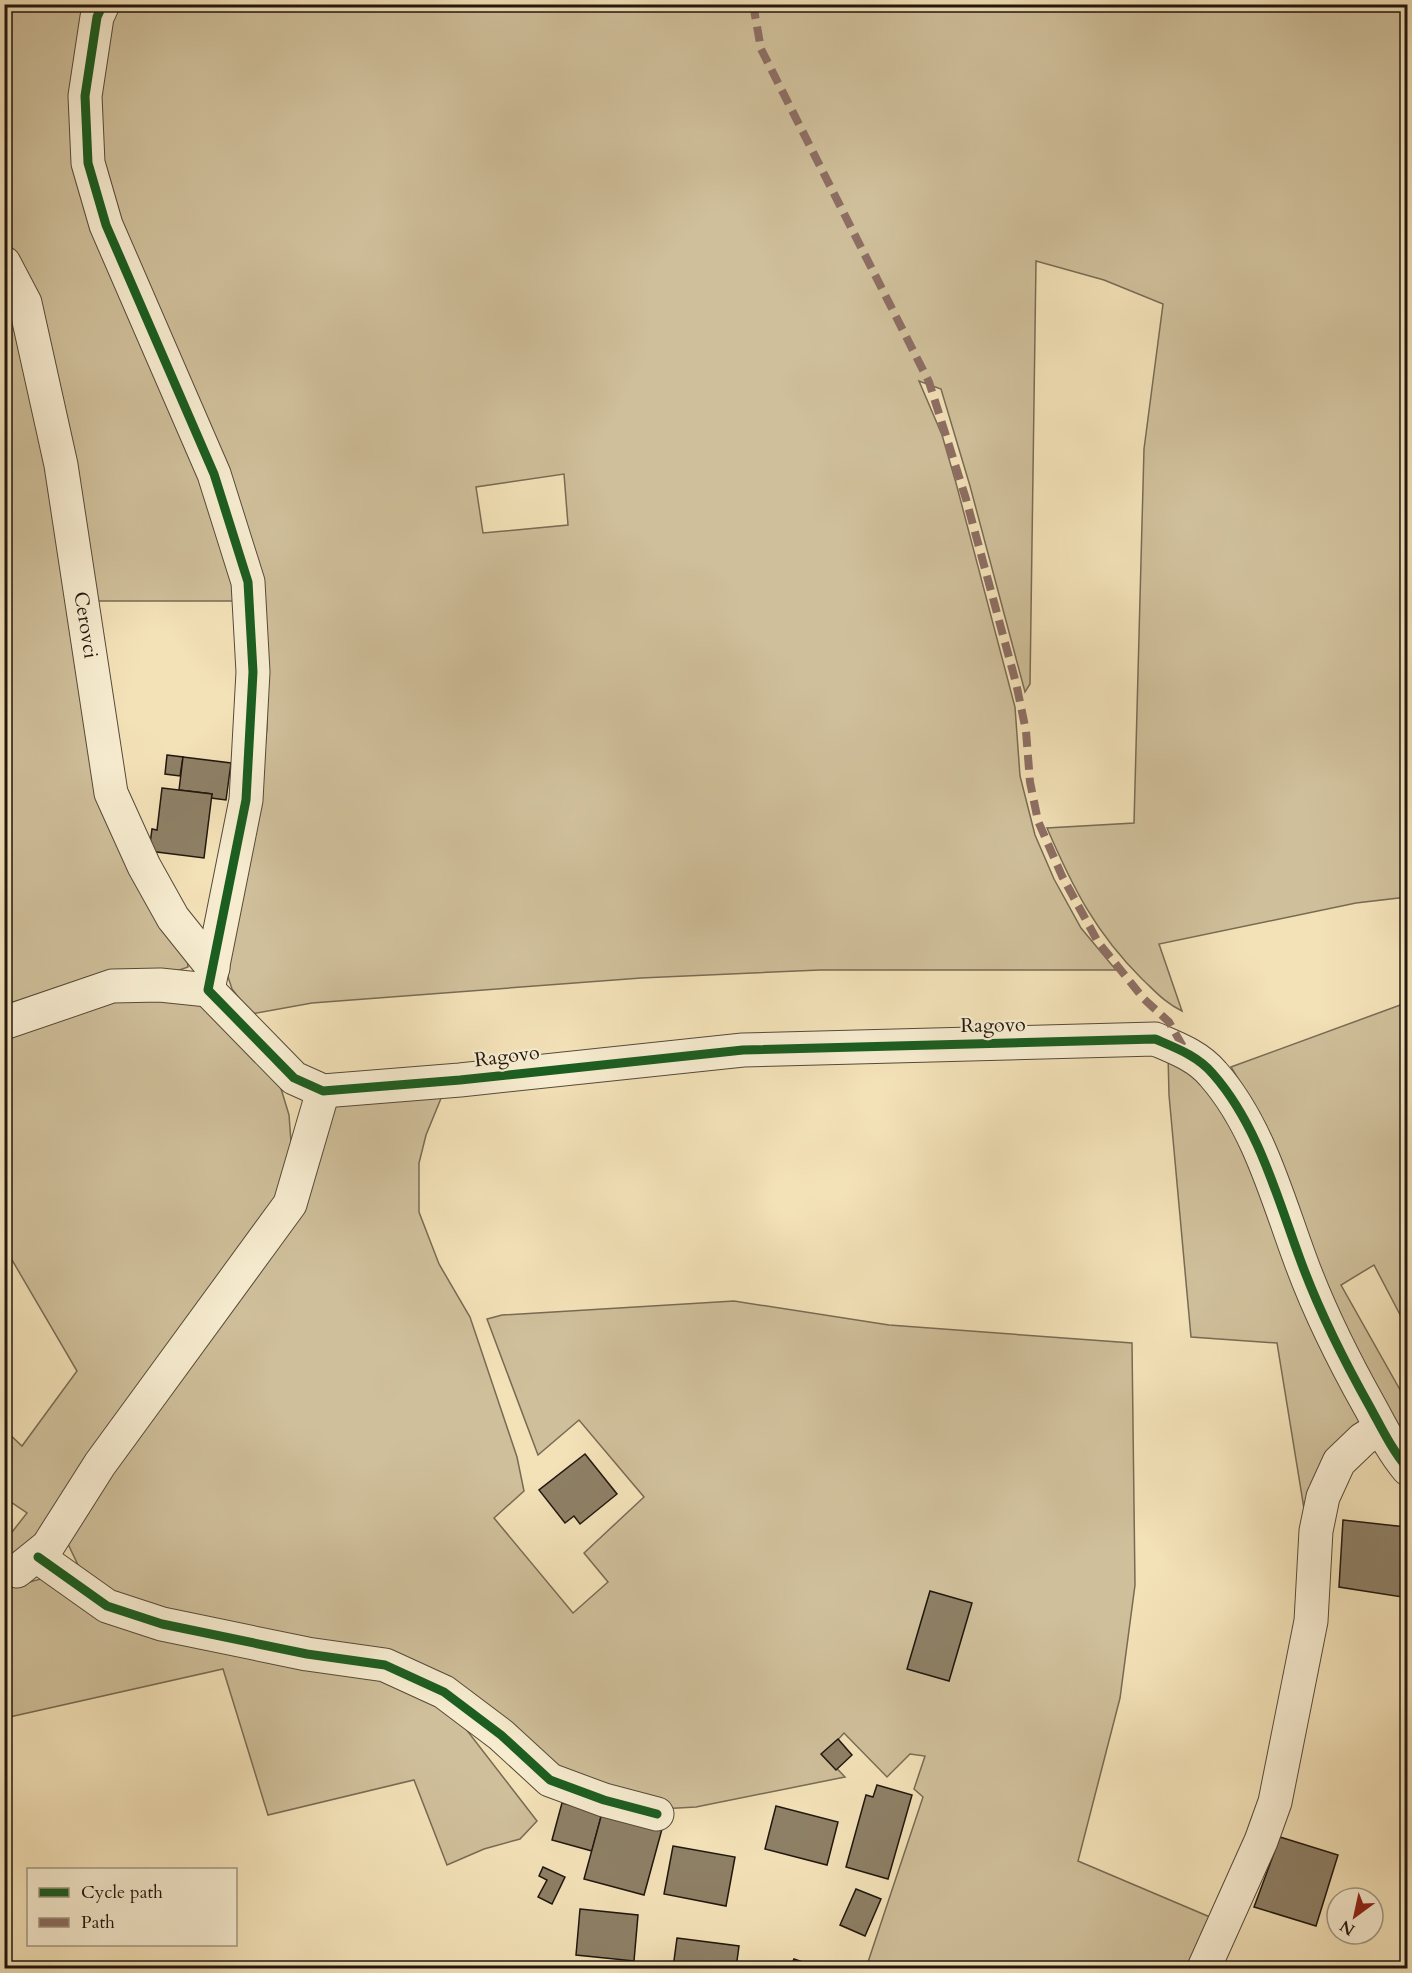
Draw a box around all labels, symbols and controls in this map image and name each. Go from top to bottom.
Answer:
street label: Cerovci [67,590,105,661]
street label: Ragovo [960,1011,1026,1039]
street label: Ragovo [473,1039,541,1073]
legend [27,1868,237,1946]
text: Cycle path [81,1880,163,1905]
north arrow [1325,1886,1385,1946]
text: Path [81,1910,115,1935]
text: N [1335,1915,1359,1941]

